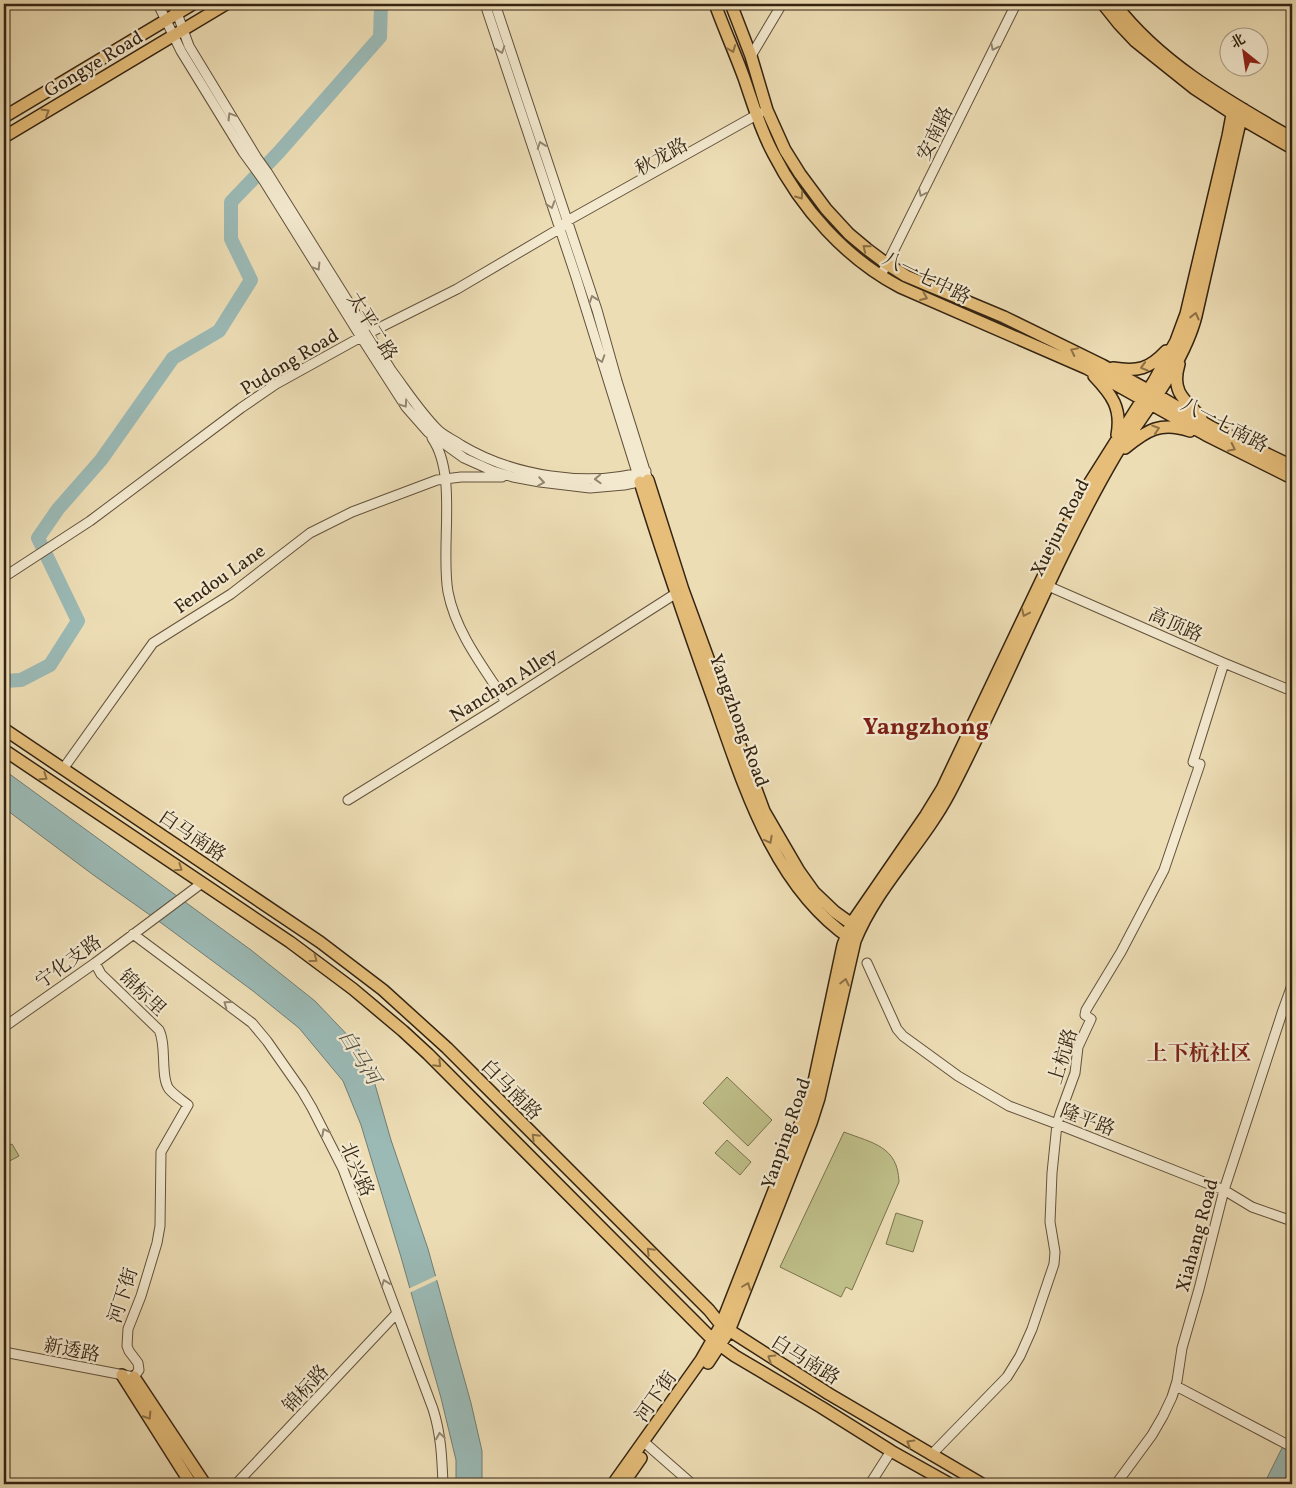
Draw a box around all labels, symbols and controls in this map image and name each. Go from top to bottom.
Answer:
street label: Gongye Road [40,25,148,104]
north arrow [1218,28,1268,78]
text: 北 [1227,30,1249,54]
one-way arrow [990,42,1000,51]
one-way arrow [726,44,736,53]
one-way arrow [495,45,505,54]
street label: 安南路 [912,103,960,165]
one-way arrow [40,109,49,119]
one-way arrow [228,113,238,122]
street label: 秋龙路 [631,133,693,183]
one-way arrow [537,142,547,150]
one-way arrow [918,188,928,197]
one-way arrow [794,190,803,200]
one-way arrow [545,200,555,208]
one-way arrow [863,245,872,254]
street label: 八一七中路 [878,246,975,311]
one-way arrow [311,262,321,271]
street label: 太平二路 [340,288,402,366]
one-way arrow [919,291,928,302]
one-way arrow [589,296,599,304]
one-way arrow [1190,313,1200,321]
street label: Pudong Road [236,323,344,402]
one-way arrow [1070,347,1079,358]
one-way arrow [596,354,606,363]
one-way arrow [1140,361,1148,371]
street label: 八一七南路 [1176,392,1272,460]
one-way arrow [398,399,407,408]
one-way arrow [1151,424,1160,434]
one-way arrow [1226,442,1235,452]
one-way arrow [593,473,601,484]
street label: Xuejun Road [1025,475,1096,581]
one-way arrow [538,476,546,487]
street label: Fendou Lane [169,539,271,621]
street label: 高顶路 [1144,602,1207,649]
one-way arrow [1021,608,1031,617]
street label: Nanchan Alley [445,642,563,729]
street label: Yangzhong Road [702,650,774,791]
district label: Yangzhong [863,711,989,745]
one-way arrow [39,771,48,781]
street label: 白马南路 [153,805,231,869]
one-way arrow [763,835,773,844]
one-way arrow [173,862,183,871]
street label: 宁化支路 [31,930,108,995]
one-way arrow [308,953,318,962]
street label: 锦标里 [112,964,171,1023]
one-way arrow [839,978,850,987]
one-way arrow [223,1001,233,1010]
water label: 白马河 [331,1025,388,1093]
street label: 上杭路 [1043,1026,1085,1088]
district label: 上下杭社区 [1147,1040,1252,1069]
street label: 白马南路 [475,1054,547,1126]
one-way arrow [432,1058,441,1067]
street label: Yanping Road [756,1075,818,1193]
street label: 隆平路 [1056,1099,1119,1143]
one-way arrow [321,1128,331,1137]
one-way arrow [532,1133,541,1142]
street label: 北兴路 [333,1138,379,1201]
street label: Xiahang Road [1170,1176,1226,1295]
one-way arrow [646,1248,655,1257]
street label: 河下街 [103,1264,145,1327]
one-way arrow [381,1279,391,1288]
one-way arrow [741,1282,751,1291]
street label: 白马南路 [766,1330,844,1392]
street label: 新透路 [41,1333,102,1369]
one-way arrow [768,1354,777,1364]
street label: 锦标路 [278,1360,335,1419]
street label: 河下街 [630,1366,684,1428]
one-way arrow [141,1410,151,1419]
one-way arrow [435,1431,445,1440]
one-way arrow [906,1439,915,1449]

